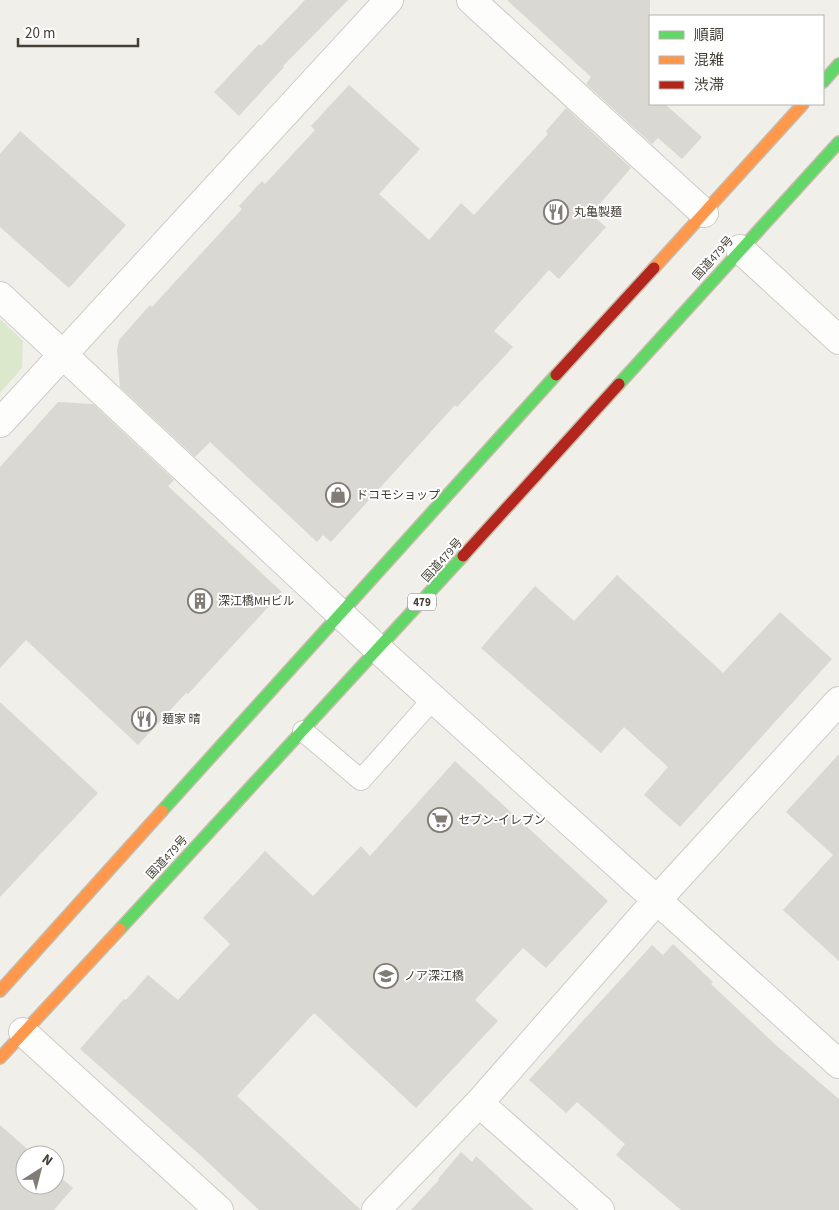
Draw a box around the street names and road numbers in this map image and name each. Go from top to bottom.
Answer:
street label: 国道479号 [689,233,738,284]
street label: 国道479号 [418,535,467,586]
road number: 479 [408,594,436,610]
street label: 国道479号 [143,832,192,883]

